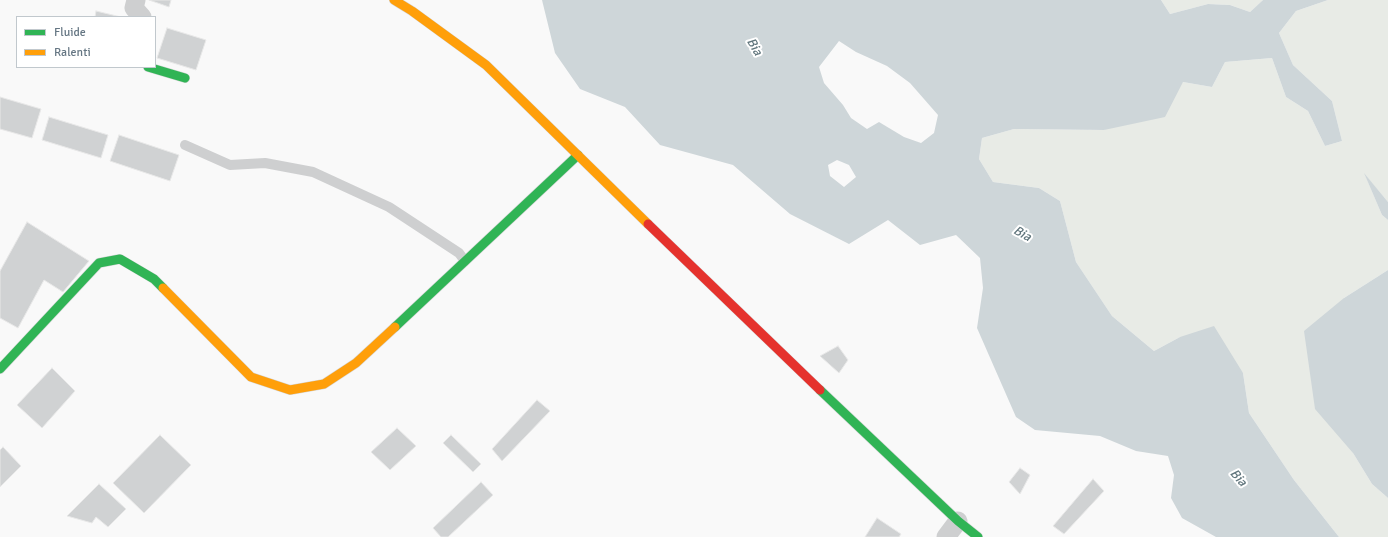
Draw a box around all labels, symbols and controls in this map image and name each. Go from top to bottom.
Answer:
legend [16,16,156,68]
text: Fluide [54,25,86,40]
water label: Bia [743,35,765,59]
text: Ralenti [54,45,91,60]
water label: Bia [1010,223,1034,245]
water label: Bia [1226,466,1250,490]

